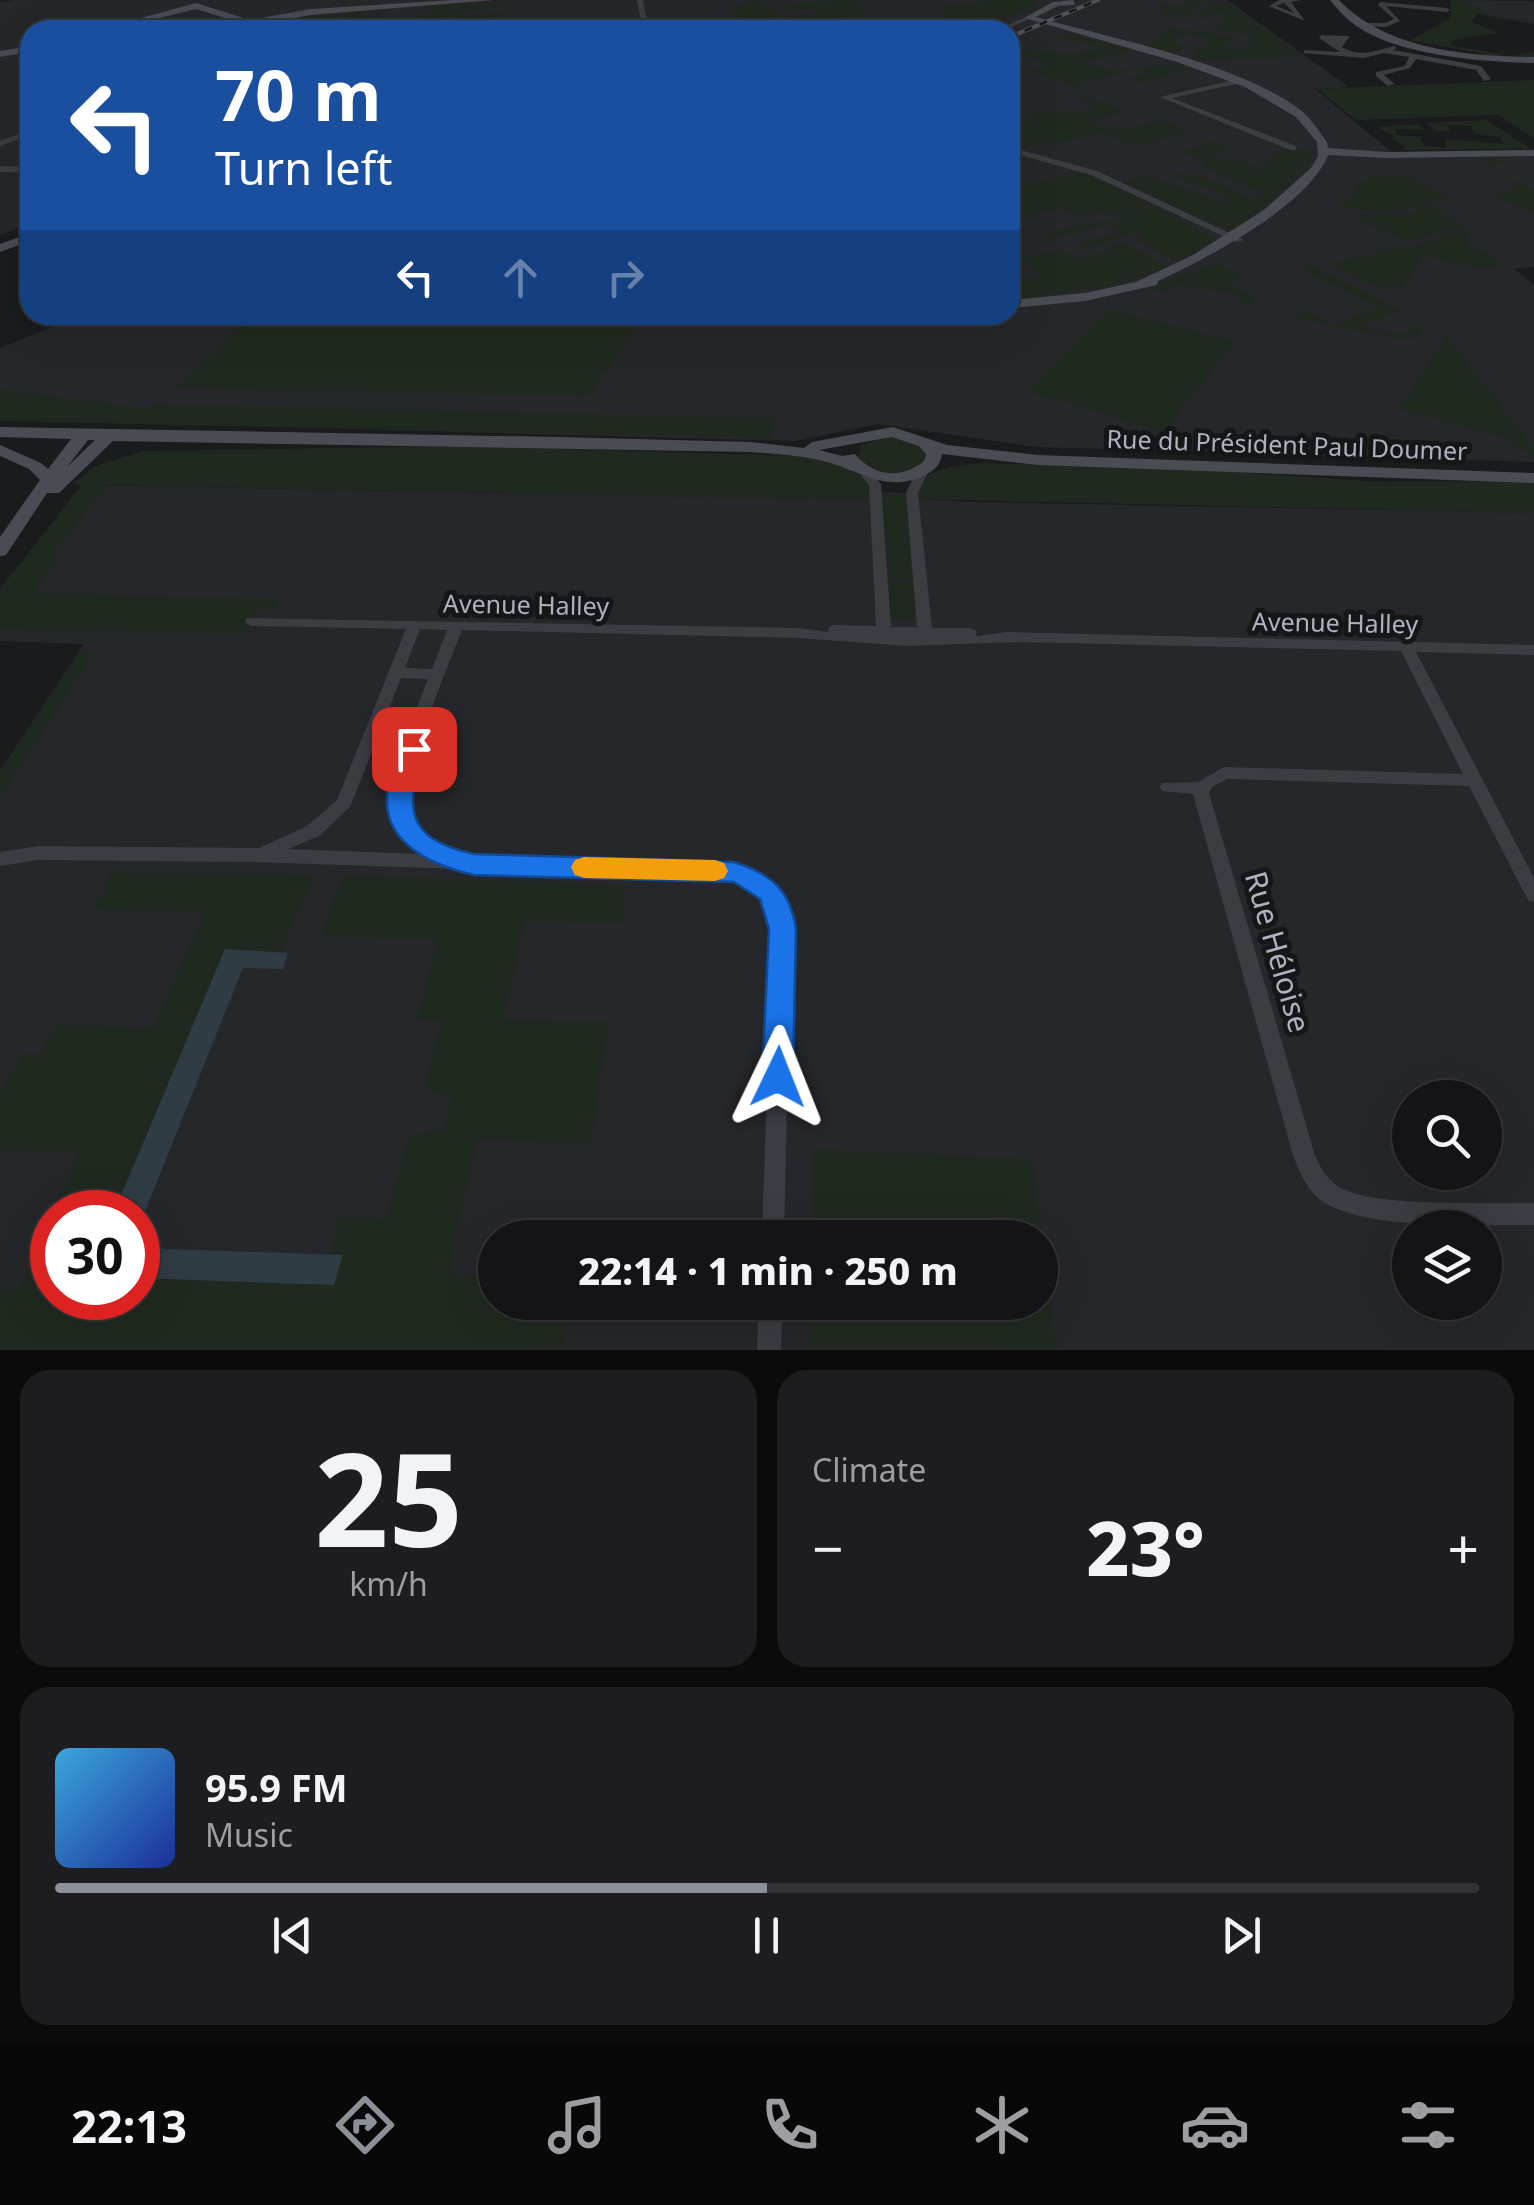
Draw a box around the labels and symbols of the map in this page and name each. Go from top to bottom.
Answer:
street label: Rue du Président Paul Doumer [1106,421,1468,467]
street label: Avenue Halley [443,586,610,622]
street label: Avenue Halley [1252,604,1419,640]
pin [372,707,457,792]
street label: Rue Héloise [1236,866,1321,1037]
position arrow [726,1025,830,1129]
speed limit sign: 30 [30,1190,160,1320]

